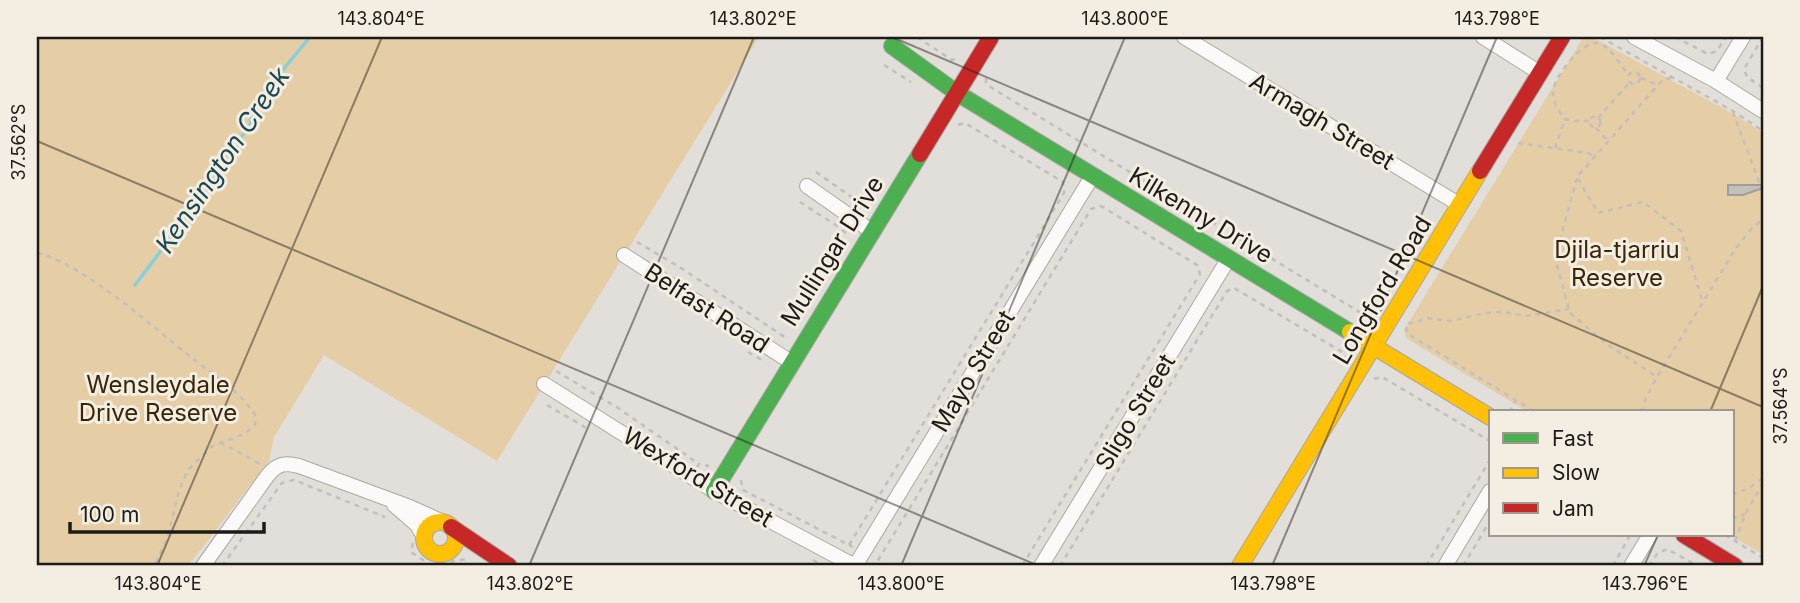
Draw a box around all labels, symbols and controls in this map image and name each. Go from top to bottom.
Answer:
text: 143.804°E [337,8,425,29]
text: 143.802°E [710,8,796,29]
text: 143.800°E [1081,8,1169,29]
text: 143.798°E [1454,8,1540,29]
water label: Kensington Creek [148,61,296,259]
street label: Armagh Street [1244,66,1400,176]
text: 37.562°S [8,104,29,180]
street label: Kilkenny Drive [1124,161,1278,269]
street label: Mullingar Drive [774,171,890,331]
street label: Longford Road [1326,211,1438,369]
park label: Djila-tjarriu Reserve [1554,235,1680,292]
street label: Belfast Road [639,257,775,359]
street label: Mayo Street [925,305,1021,437]
street label: Sligo Street [1089,348,1181,475]
text: 37.564°S [1770,367,1791,445]
park label: Wensleydale Drive Reserve [79,370,237,427]
legend [1489,410,1734,536]
street label: Wexford Street [618,421,778,533]
text: Fast [1552,426,1594,451]
text: Slow [1552,460,1600,485]
scale bar [70,491,264,535]
text: Jam [1552,496,1594,521]
text: 100 m [80,502,139,527]
text: 143.804°E [114,573,202,594]
text: 143.802°E [487,573,573,594]
text: 143.800°E [857,573,945,594]
text: 143.798°E [1230,573,1316,594]
text: 143.796°E [1602,573,1688,594]

